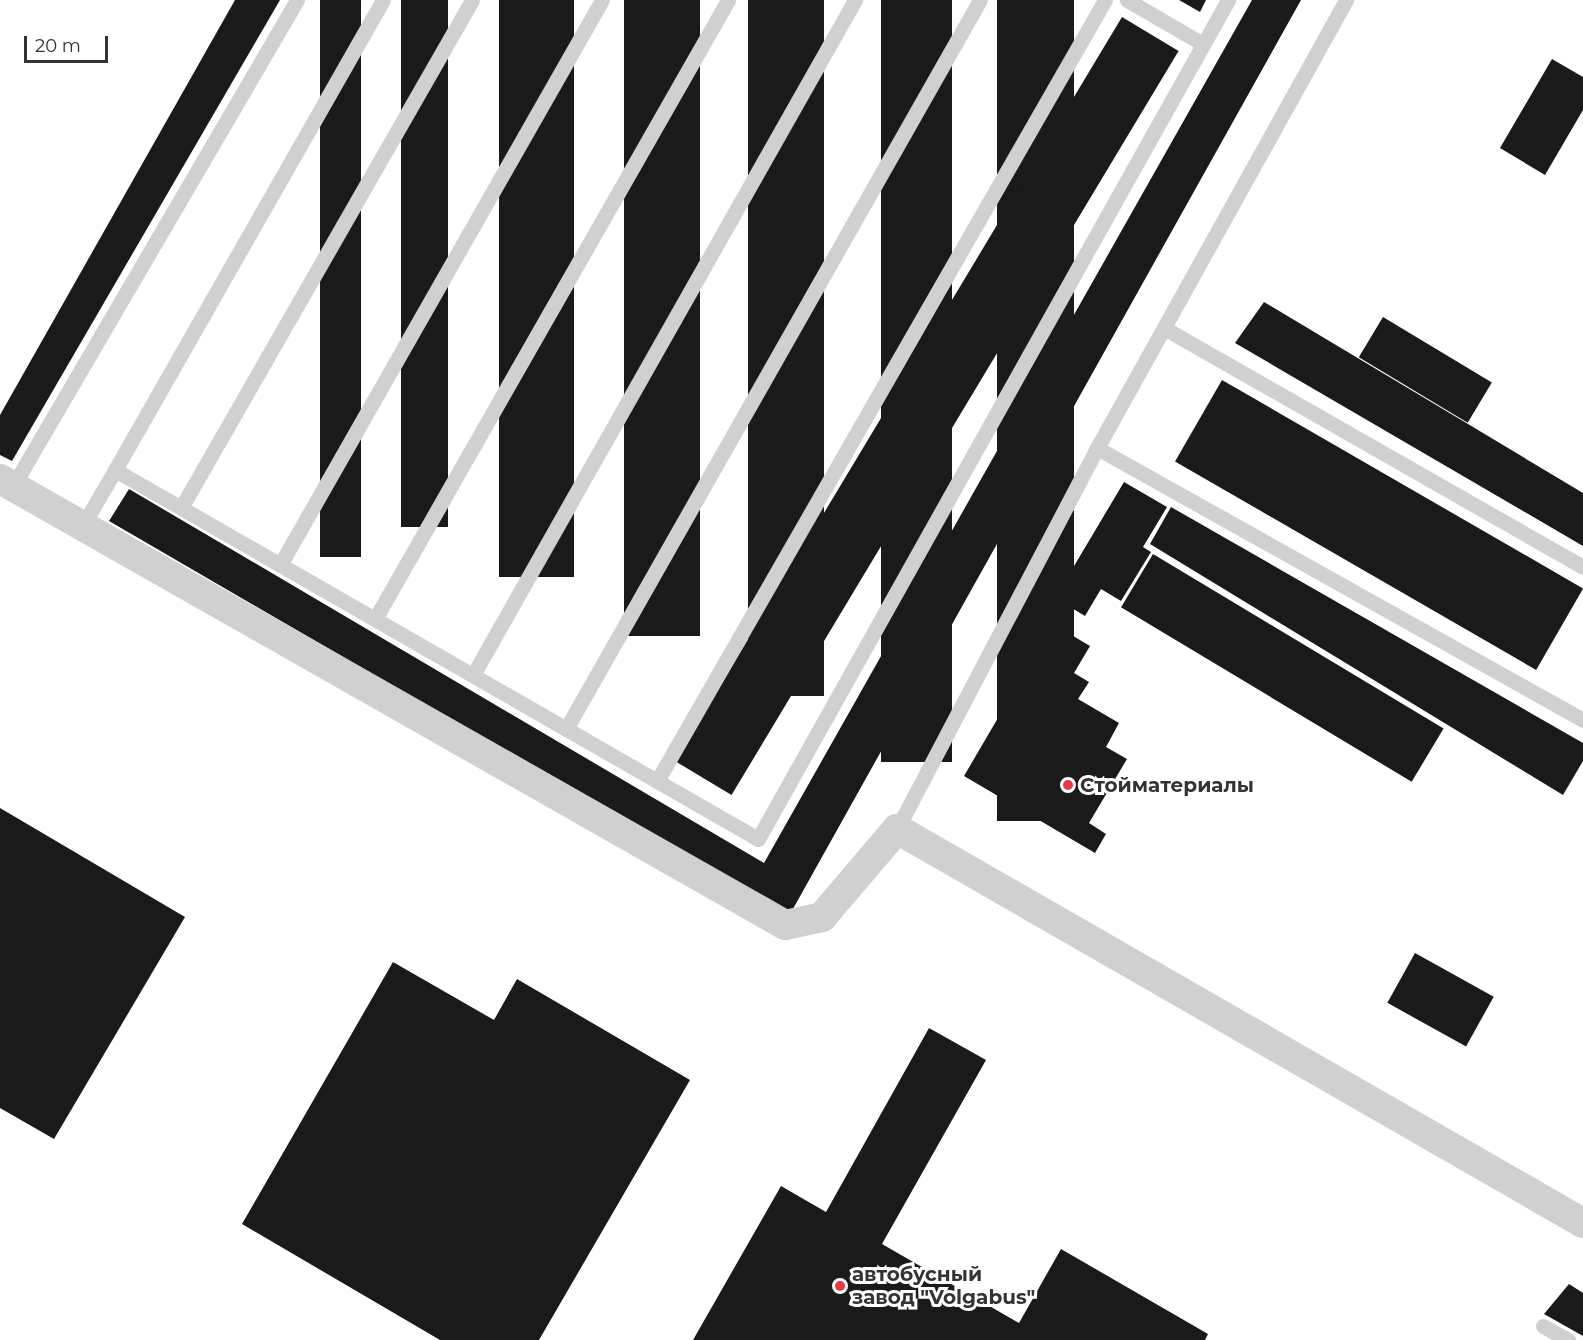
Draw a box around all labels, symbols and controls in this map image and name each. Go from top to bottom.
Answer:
scale bar [27,24,111,62]
text: 20 m [35,35,81,57]
place label: Стойматериалы [1080,773,1254,797]
marker: Стойматериалы [1061,778,1075,792]
place label: автобусный завод "Volgabus" [852,1262,1035,1309]
marker: автобусный завод "Volgabus" [833,1279,847,1293]

